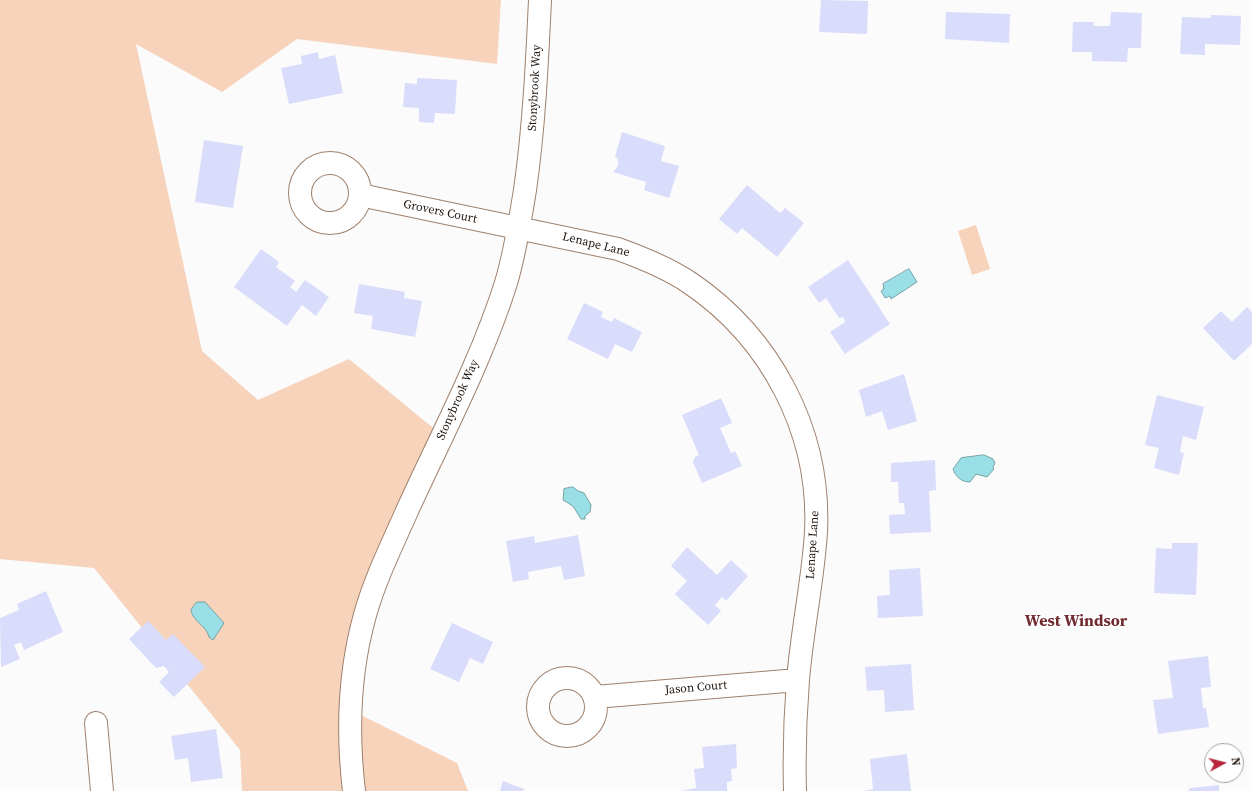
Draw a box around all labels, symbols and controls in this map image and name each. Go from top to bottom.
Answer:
street label: Stonybrook Way [526,44,544,132]
street label: Grovers Court [402,197,478,227]
street label: Lenape Lane [561,230,631,260]
street label: Stonybrook Way [434,358,482,442]
street label: Lenape Lane [803,510,823,580]
district label: West Windsor [1025,612,1127,632]
street label: Jason Court [664,678,728,698]
north arrow [1204,743,1244,783]
text: N [1227,757,1243,766]

